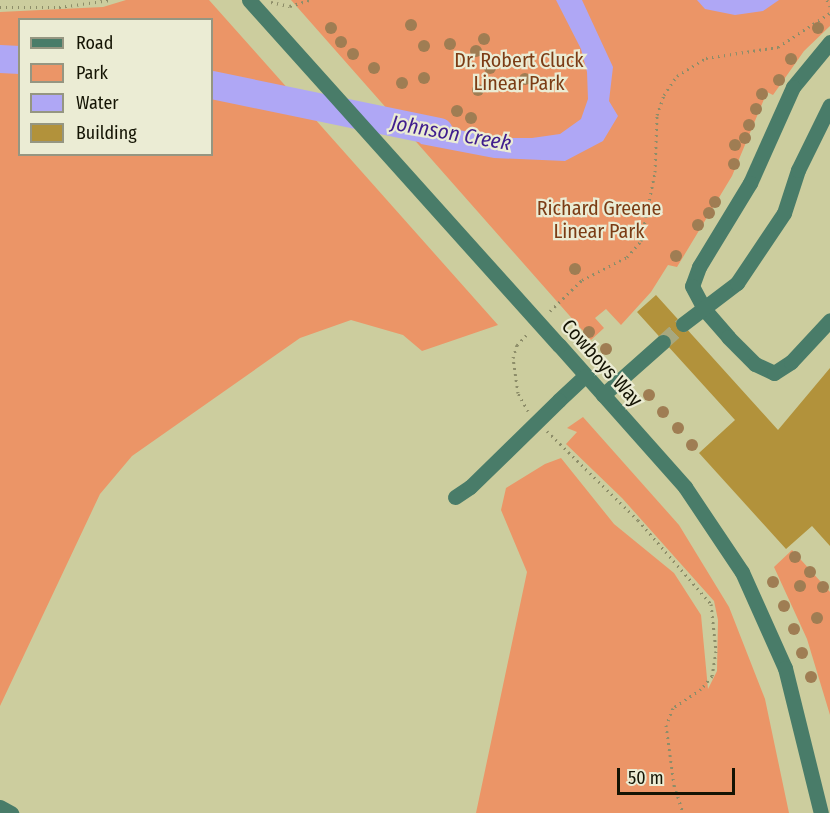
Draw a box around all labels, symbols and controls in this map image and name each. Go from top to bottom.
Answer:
legend [18,18,213,156]
text: Road [76,32,113,54]
park label: Dr. Robert Cluck Linear Park [454,49,584,96]
text: Park [76,62,108,84]
text: Water [76,92,119,114]
water label: Johnson Creek [389,110,513,156]
text: Building [76,122,137,144]
park label: Richard Greene Linear Park [537,196,661,243]
street label: Cowboys Way [557,314,647,412]
scale bar [620,756,738,794]
text: 50 m [628,767,664,789]

